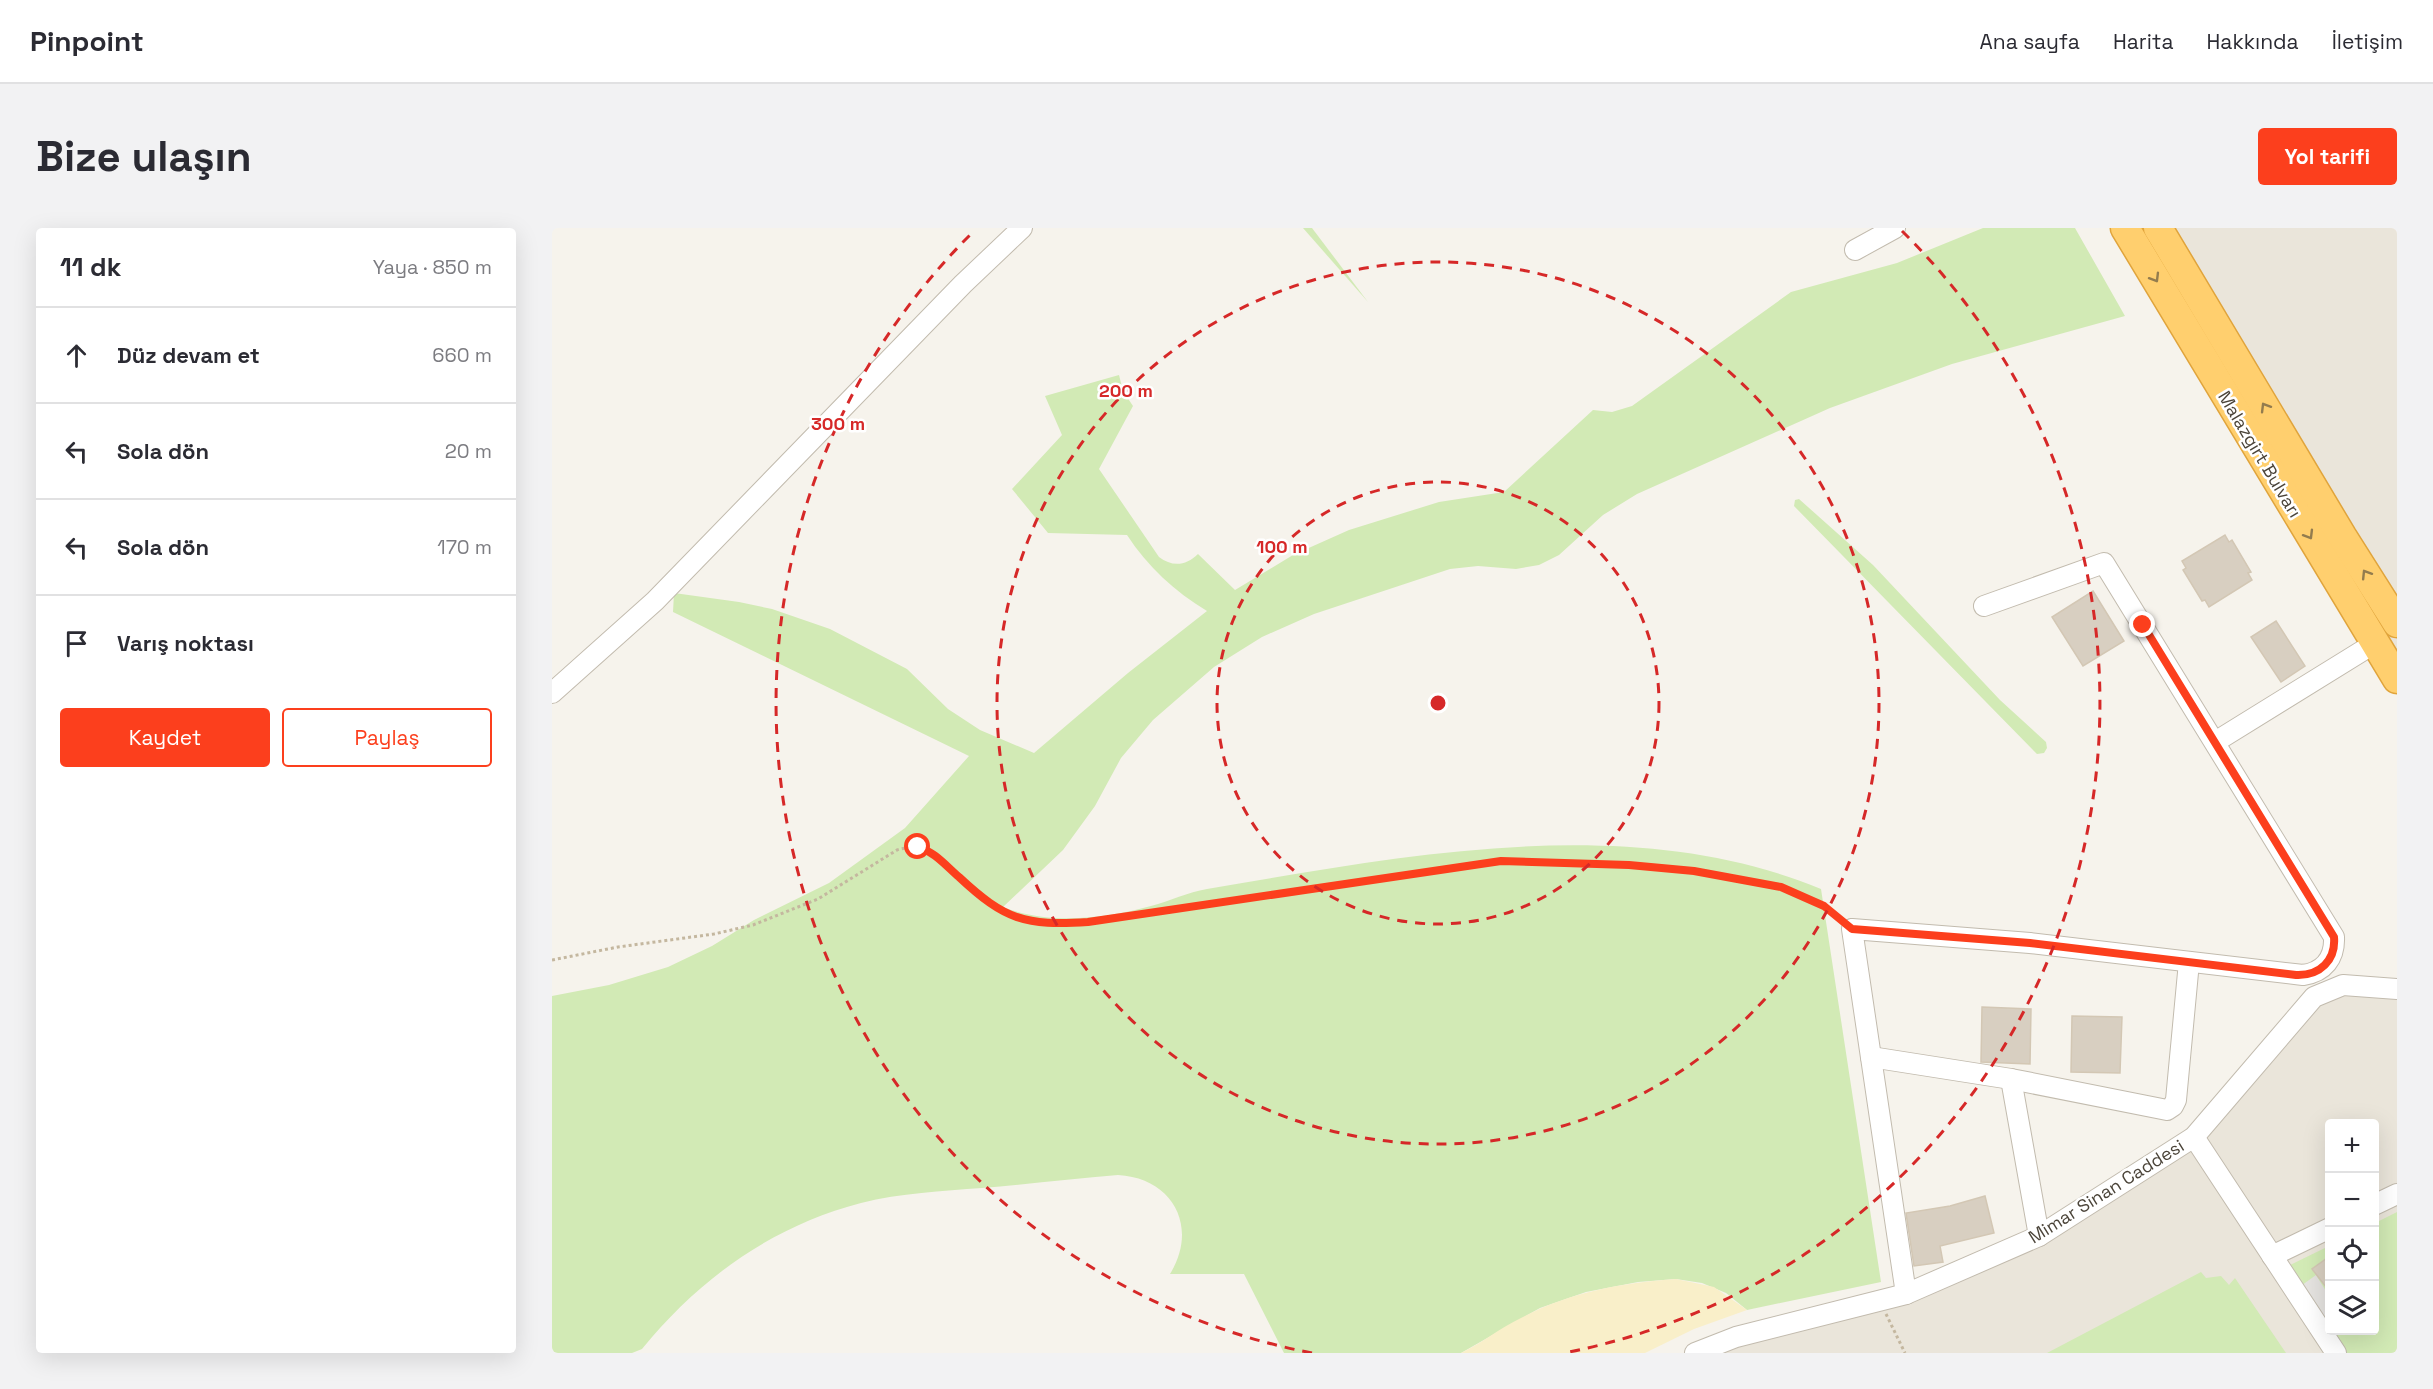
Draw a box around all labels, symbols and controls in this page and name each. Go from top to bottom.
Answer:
text: Pinpoint [30,23,144,59]
text: Ana sayfa [1980,28,2080,55]
text: Harita [2113,28,2174,55]
text: Hakkında [2207,28,2299,55]
text: İletişim [2332,28,2403,55]
button: Yol tarifi [2258,128,2397,185]
text: Bize ulaşın [36,130,252,183]
text: 11 dk [60,250,121,284]
text: Yaya · 850 m [373,254,492,280]
one-way arrow [2147,272,2159,282]
icon: ahead [60,339,93,372]
text: Düz devam et [117,341,260,369]
text: 660 m [432,342,492,368]
text: 200 m [1099,379,1153,402]
street label: Malazgirt Bulvarı [2213,387,2307,521]
one-way arrow [2261,403,2272,413]
text: 300 m [811,412,865,435]
icon: left [60,435,93,468]
text: Sola dön [117,437,209,465]
text: 20 m [445,438,492,464]
one-way arrow [2302,529,2314,539]
icon: left [60,531,93,564]
text: Sola dön [117,533,209,561]
text: 170 m [437,534,492,560]
text: 100 m [1256,535,1308,558]
one-way arrow [2361,570,2373,580]
route end [2129,611,2155,637]
icon: arrive [60,627,93,660]
text: Varış noktası [117,629,254,657]
centre of rings [1428,693,1448,713]
button: Kaydet [60,708,270,767]
button: Paylaş [282,708,492,767]
route start [904,833,930,859]
map controls [2325,1119,2379,1335]
button: + [2325,1119,2379,1173]
street label: Mimar Sinan Caddesi [2024,1134,2188,1248]
button: − [2325,1173,2379,1227]
button: locate [2325,1227,2379,1281]
button: layers [2325,1281,2379,1335]

